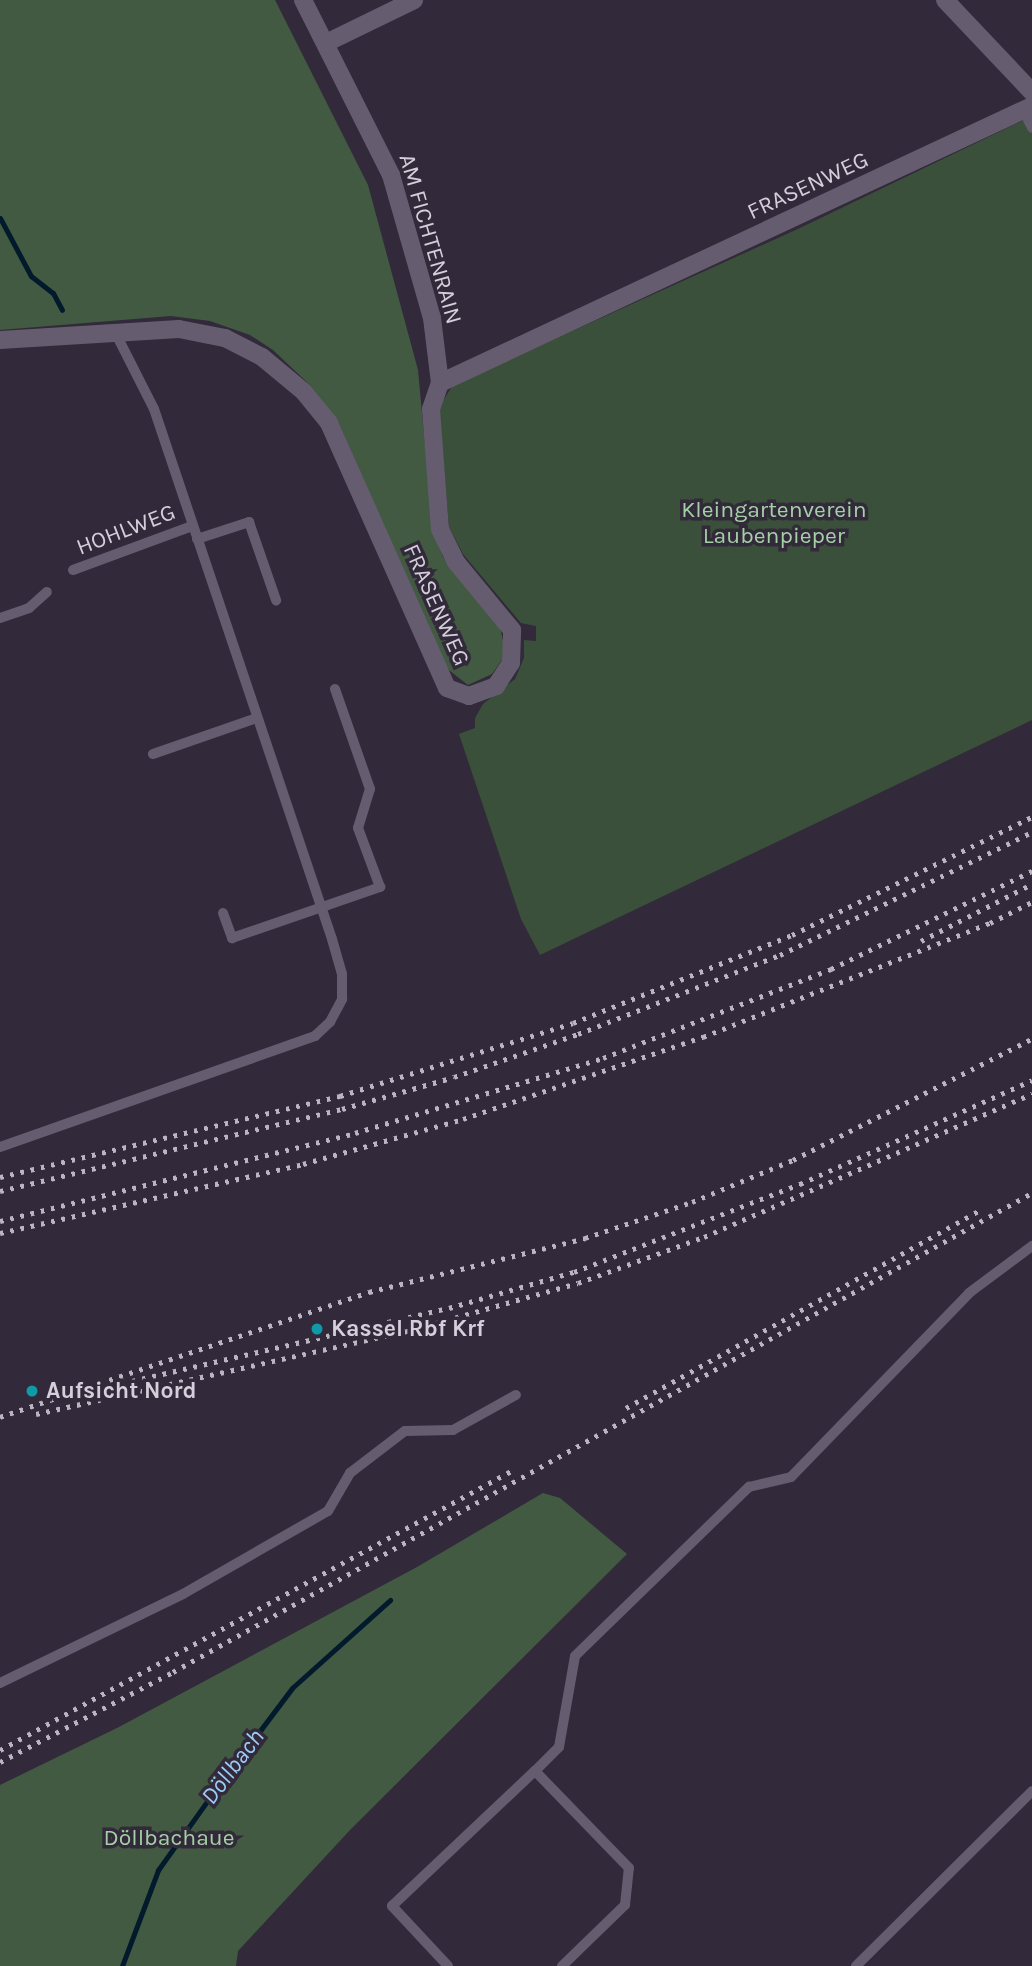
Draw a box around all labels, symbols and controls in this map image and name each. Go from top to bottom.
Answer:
street label: FRASENWEG [743,146,873,226]
street label: AM FICHTENRAIN [393,151,467,327]
park label: Kleingartenverein Laubenpieper [681,496,867,550]
street label: HOHLWEG [73,499,179,561]
street label: FRASENWEG [397,540,475,670]
place label: Kassel Rbf Krf [331,1315,484,1343]
marker: Kassel Rbf Krf [309,1321,325,1337]
place label: Aufsicht Nord [46,1377,197,1405]
marker: Aufsicht Nord [24,1383,40,1399]
water label: Döllbach [195,1724,271,1810]
park label: Döllbachaue [103,1824,235,1852]

